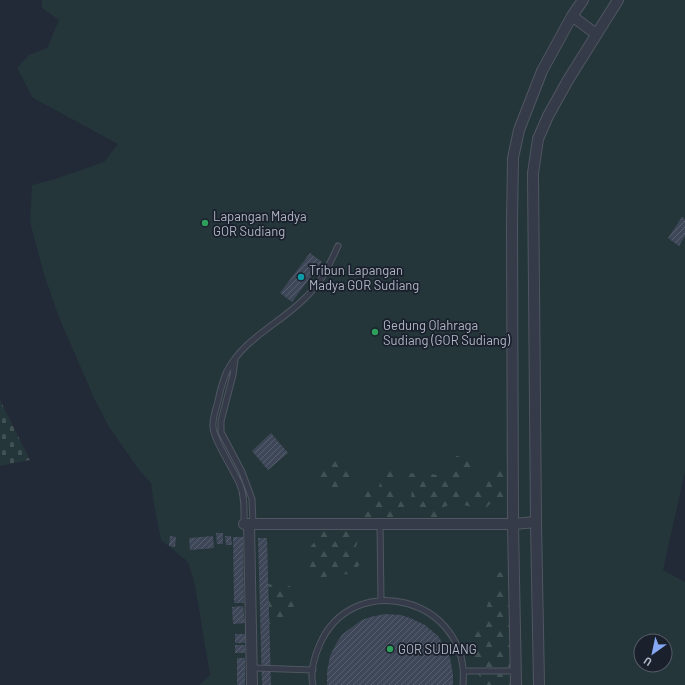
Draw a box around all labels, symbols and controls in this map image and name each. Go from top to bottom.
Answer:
place label: Lapangan Madya GOR Sudiang [213,208,307,239]
marker: Lapangan Madya GOR Sudiang [200,218,210,228]
place label: Tribun Lapangan Madya GOR Sudiang [309,262,419,293]
marker: Tribun Lapangan Madya GOR Sudiang [296,272,306,282]
place label: Gedung Olahraga Sudiang (GOR Sudiang) [383,317,511,348]
marker: Gedung Olahraga Sudiang (GOR Sudiang) [370,327,380,337]
north arrow [633,633,673,673]
place label: GOR SUDIANG [398,641,477,657]
marker: GOR SUDIANG [385,644,395,654]
text: U [641,654,654,669]

